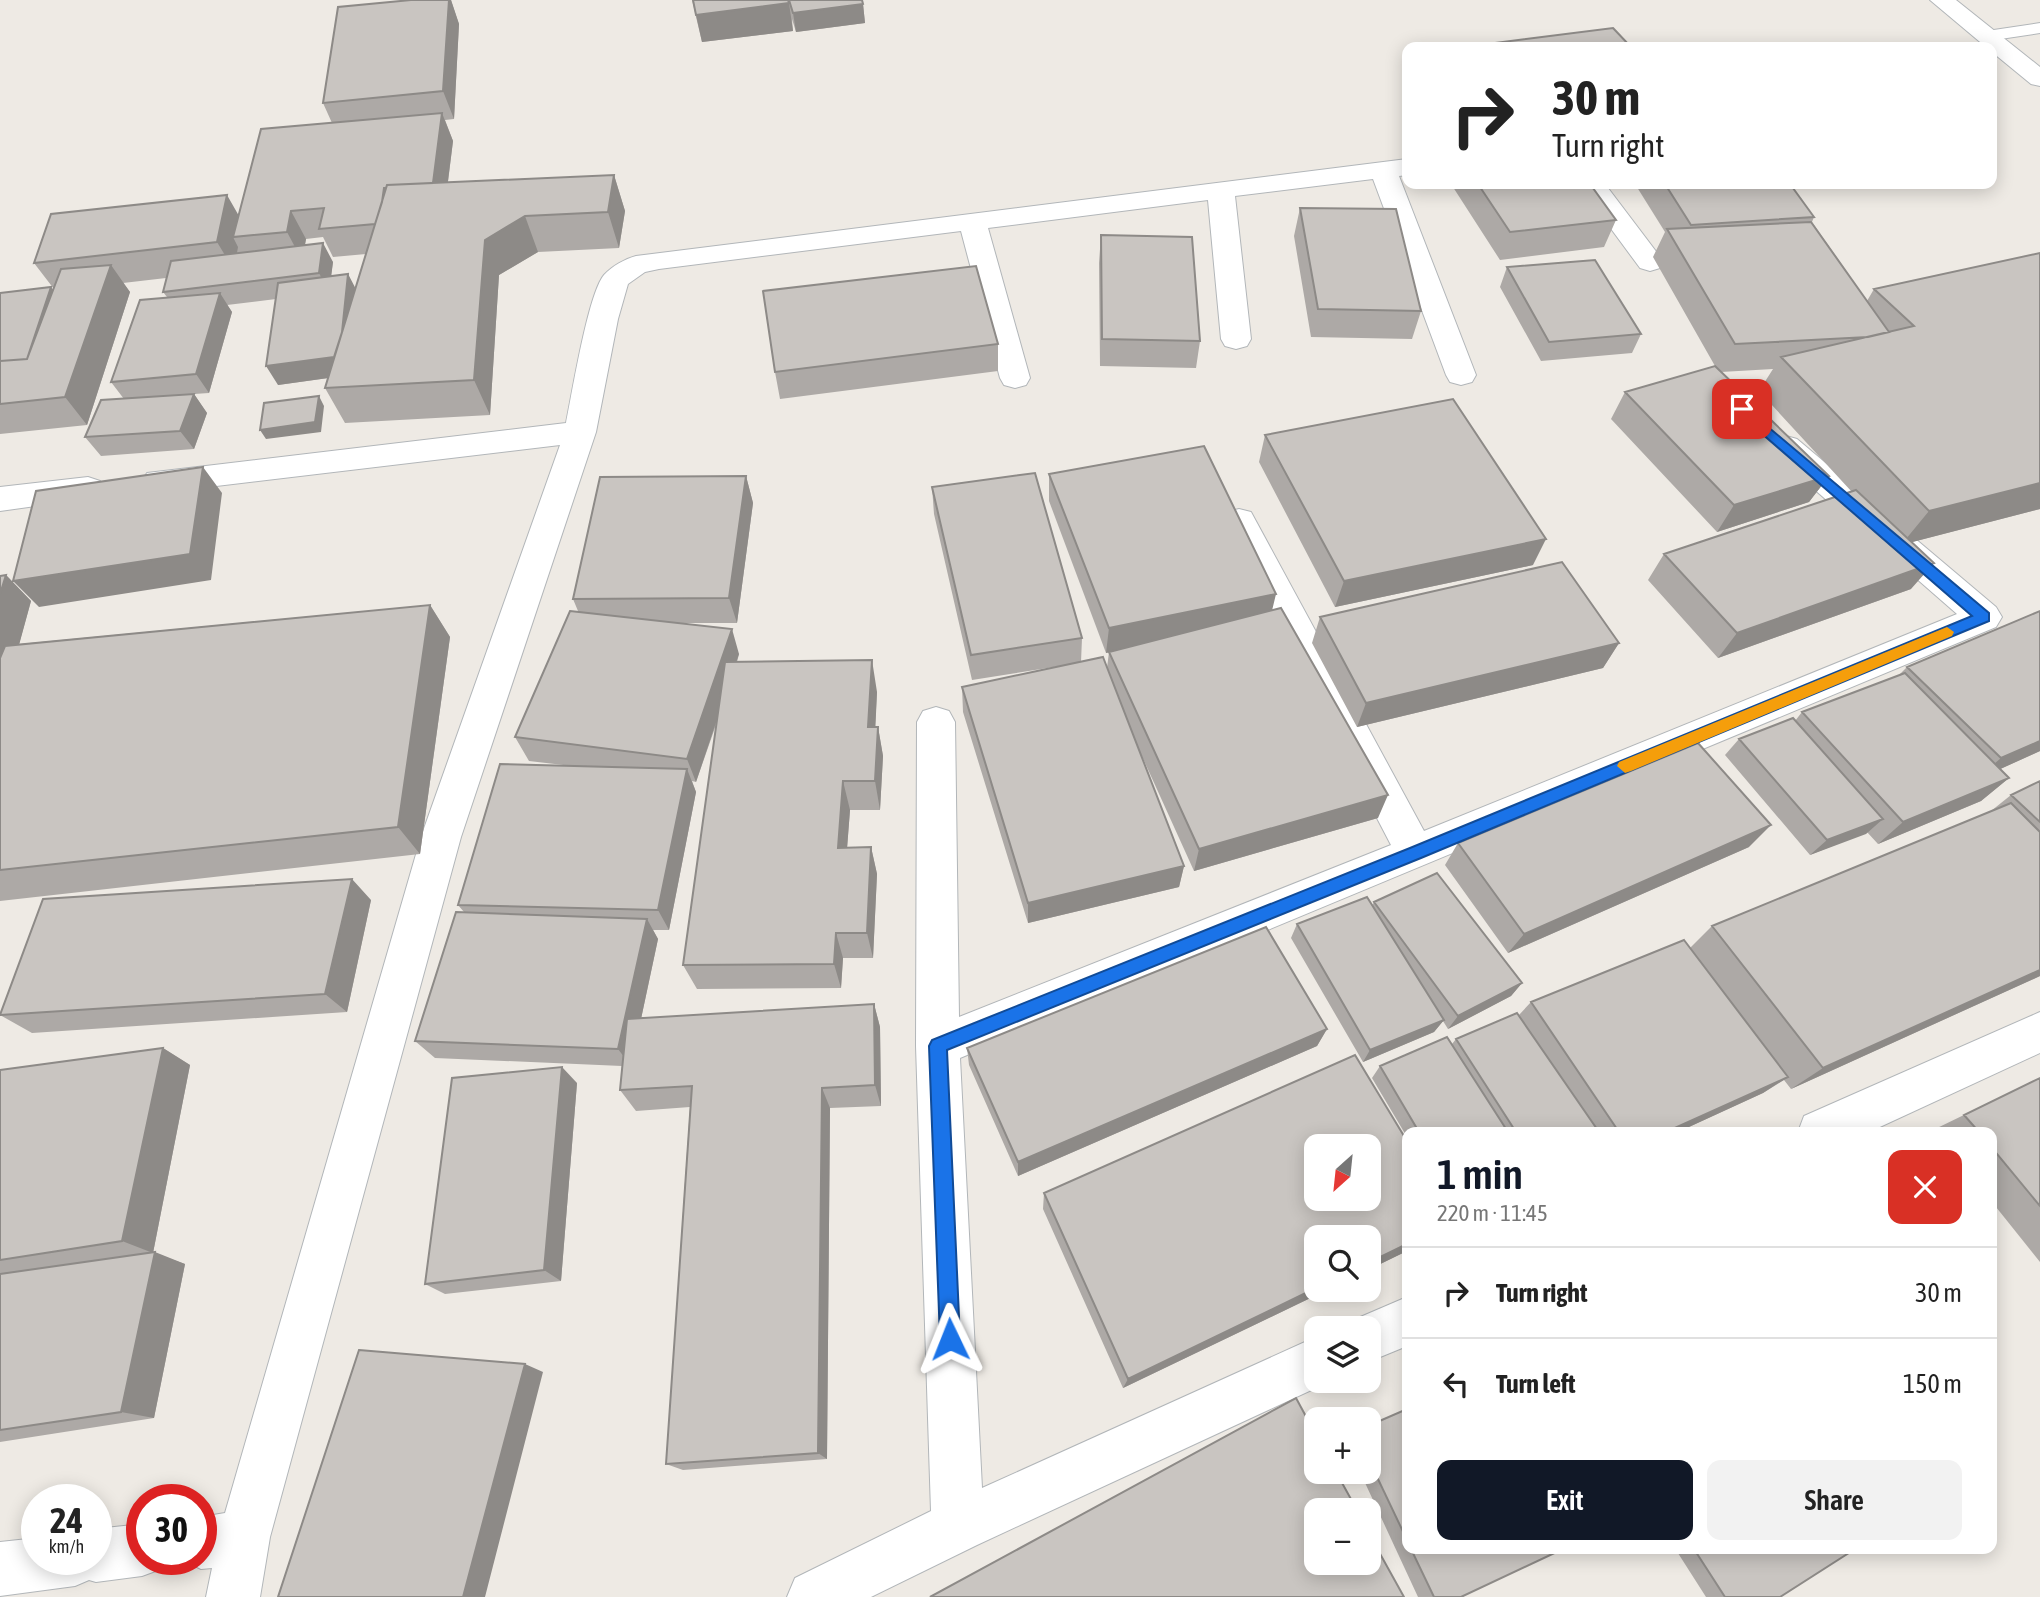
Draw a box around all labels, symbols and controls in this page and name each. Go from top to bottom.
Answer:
text: 30 m [1552,69,1640,125]
icon: right [1437,70,1528,161]
text: Turn right [1552,127,1665,164]
pin [1712,379,1772,439]
icon: arrive [1723,390,1761,428]
north arrow [1304,1134,1381,1211]
map controls [1304,1134,1381,1575]
text: 1 min [1437,1150,1523,1198]
button: close [1888,1150,1962,1224]
text: 220 m · 11:45 [1437,1200,1548,1226]
button: search [1304,1225,1381,1302]
icon: right [1437,1274,1475,1312]
text: Turn right [1496,1278,1587,1308]
text: 30 m [1915,1278,1962,1308]
position arrow [913,1302,987,1376]
button: layers [1304,1316,1381,1393]
icon: left [1437,1365,1475,1403]
text: Turn left [1496,1369,1576,1399]
text: 150 m [1903,1369,1962,1399]
button: + [1304,1407,1381,1484]
button: Exit [1437,1460,1693,1540]
button: Share [1707,1460,1962,1540]
speed limit sign: 30 [126,1484,217,1575]
button: − [1304,1498,1381,1575]
text: 24 [50,1500,83,1540]
text: km/h [49,1536,84,1557]

